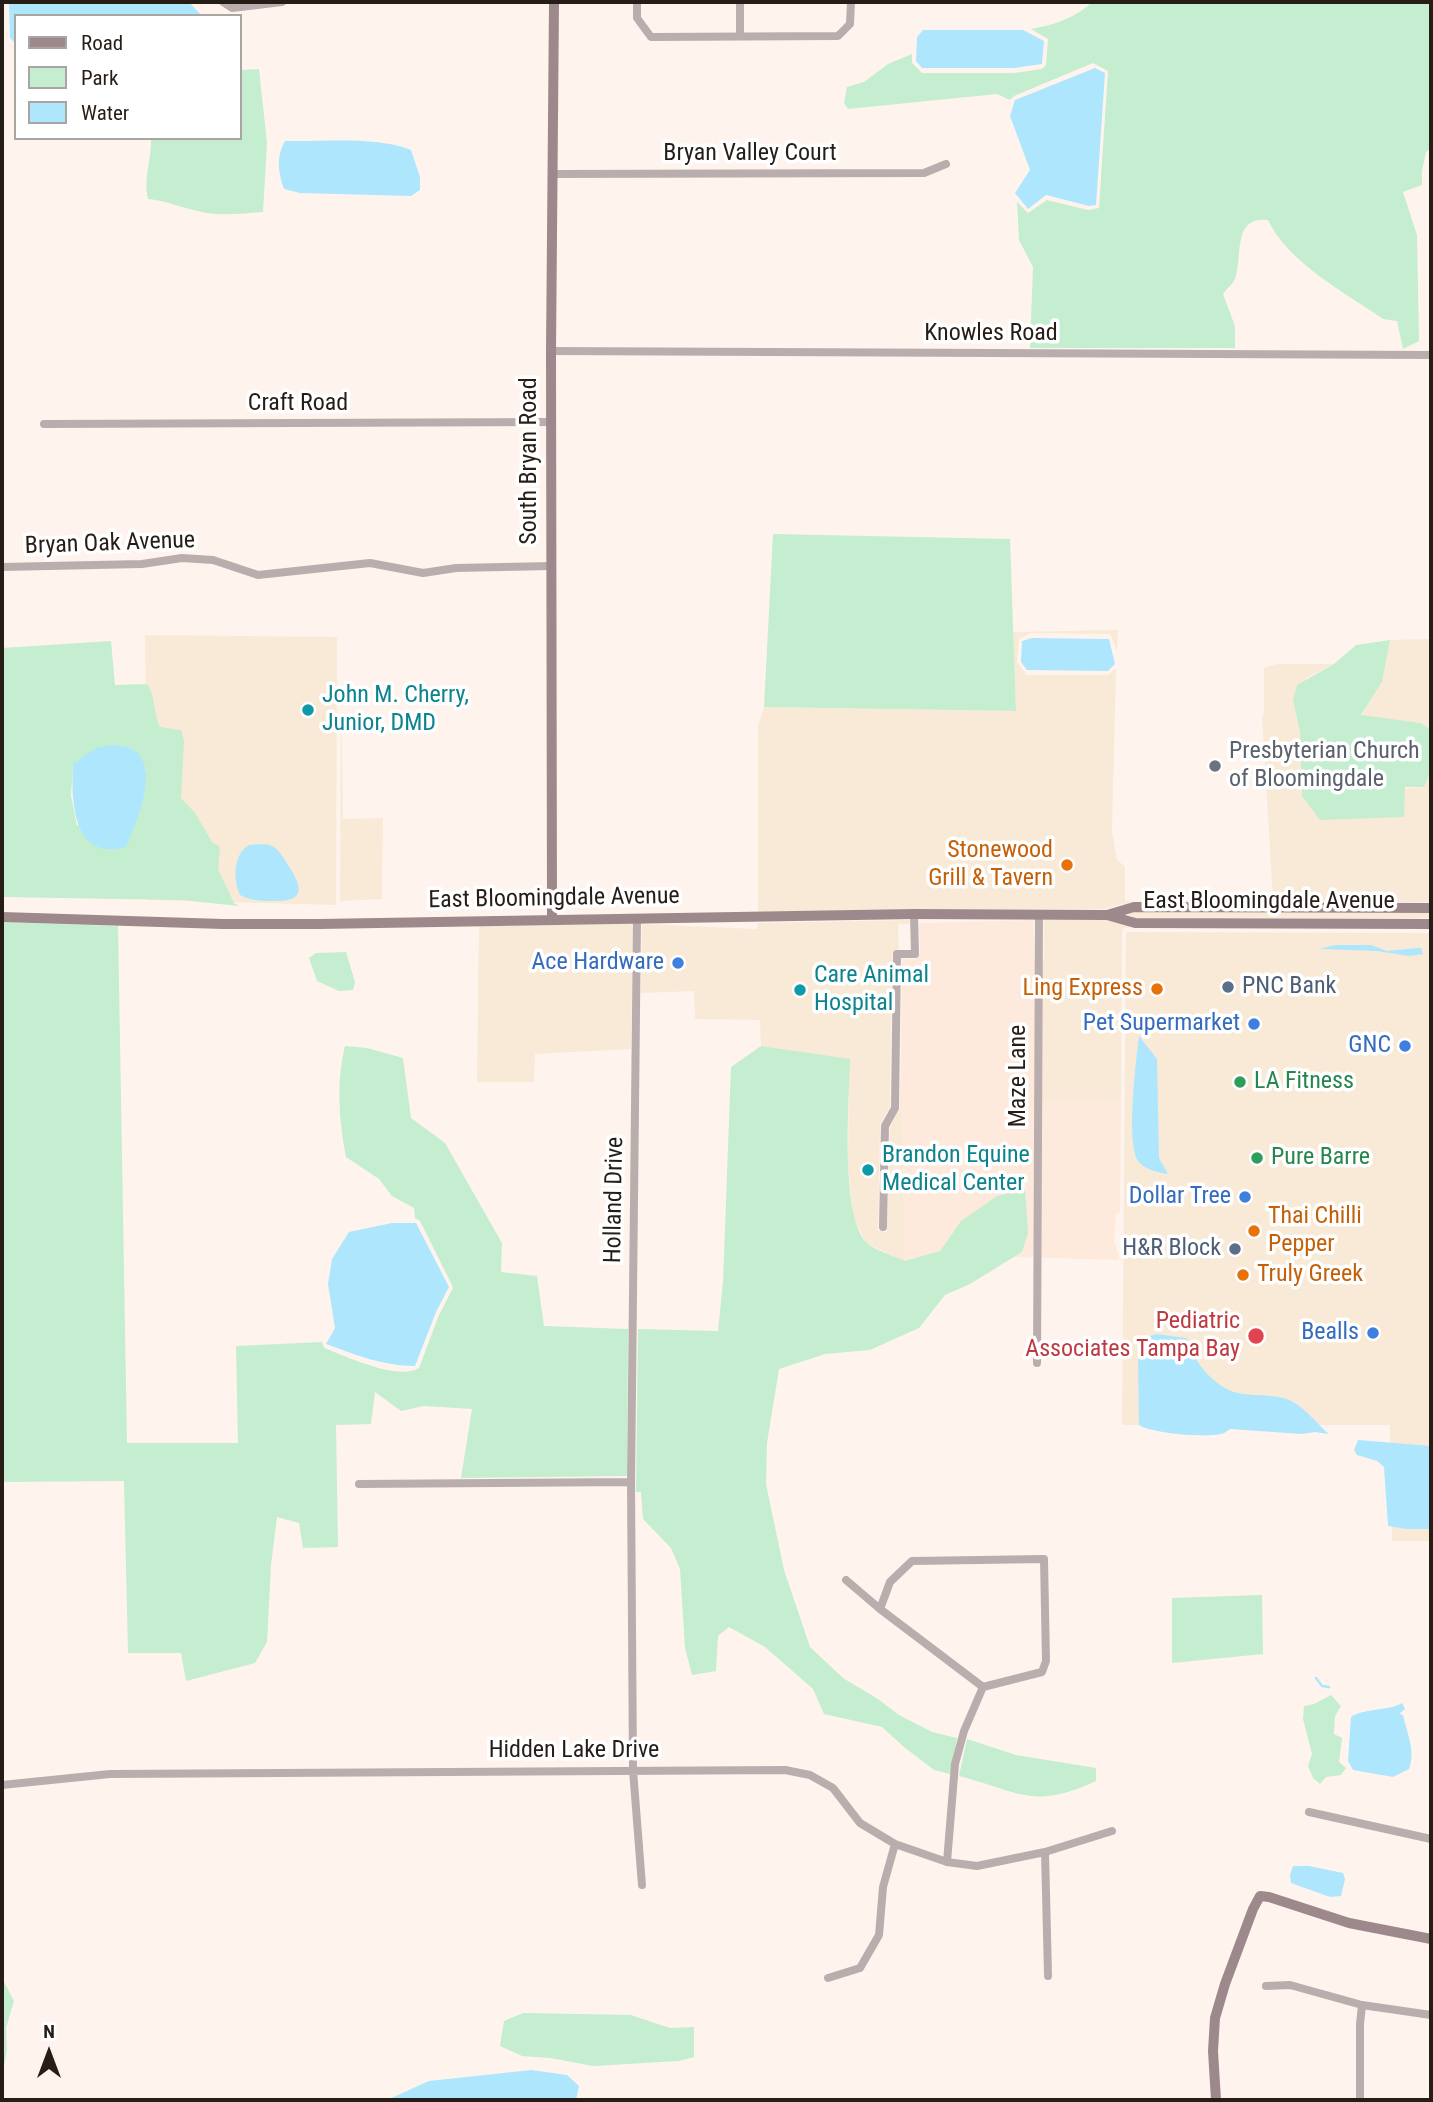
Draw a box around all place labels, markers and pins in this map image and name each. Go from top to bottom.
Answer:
place label: John M. Cherry, Junior, DMD [322,682,469,738]
marker: John M. Cherry, Junior, DMD [300,702,316,718]
place label: Presbyterian Church of Bloomingdale [1229,738,1420,794]
marker: Presbyterian Church of Bloomingdale [1207,758,1223,774]
place label: Stonewood Grill & Tavern [928,837,1053,893]
marker: Stonewood Grill & Tavern [1059,857,1075,873]
place label: Ace Hardware [532,949,664,977]
marker: Ace Hardware [670,955,686,971]
place label: Care Animal Hospital [814,962,929,1018]
place label: PNC Bank [1242,973,1336,1001]
place label: Ling Express [1023,975,1143,1003]
marker: PNC Bank [1220,979,1236,995]
marker: Ling Express [1149,981,1165,997]
marker: Care Animal Hospital [792,982,808,998]
place label: Pet Supermarket [1083,1010,1240,1038]
marker: Pet Supermarket [1246,1016,1262,1032]
place label: GNC [1348,1032,1391,1060]
marker: GNC [1397,1038,1413,1054]
place label: LA Fitness [1254,1068,1354,1096]
marker: LA Fitness [1232,1074,1248,1090]
place label: Brandon Equine Medical Center [882,1142,1030,1198]
place label: Pure Barre [1271,1144,1370,1172]
marker: Pure Barre [1249,1150,1265,1166]
marker: Brandon Equine Medical Center [860,1162,876,1178]
place label: Dollar Tree [1129,1183,1231,1211]
marker: Dollar Tree [1237,1189,1253,1205]
place label: Thai Chilli Pepper [1268,1203,1362,1259]
marker: Thai Chilli Pepper [1246,1223,1262,1239]
place label: H&R Block [1122,1235,1221,1263]
marker: H&R Block [1227,1241,1243,1257]
place label: Truly Greek [1257,1261,1363,1289]
marker: Truly Greek [1235,1267,1251,1283]
place label: Pediatric Associates Tampa Bay [1025,1308,1240,1364]
place label: Bealls [1301,1319,1359,1347]
marker: Bealls [1365,1325,1381,1341]
marker: Pediatric Associates Tampa Bay [1246,1326,1266,1346]

